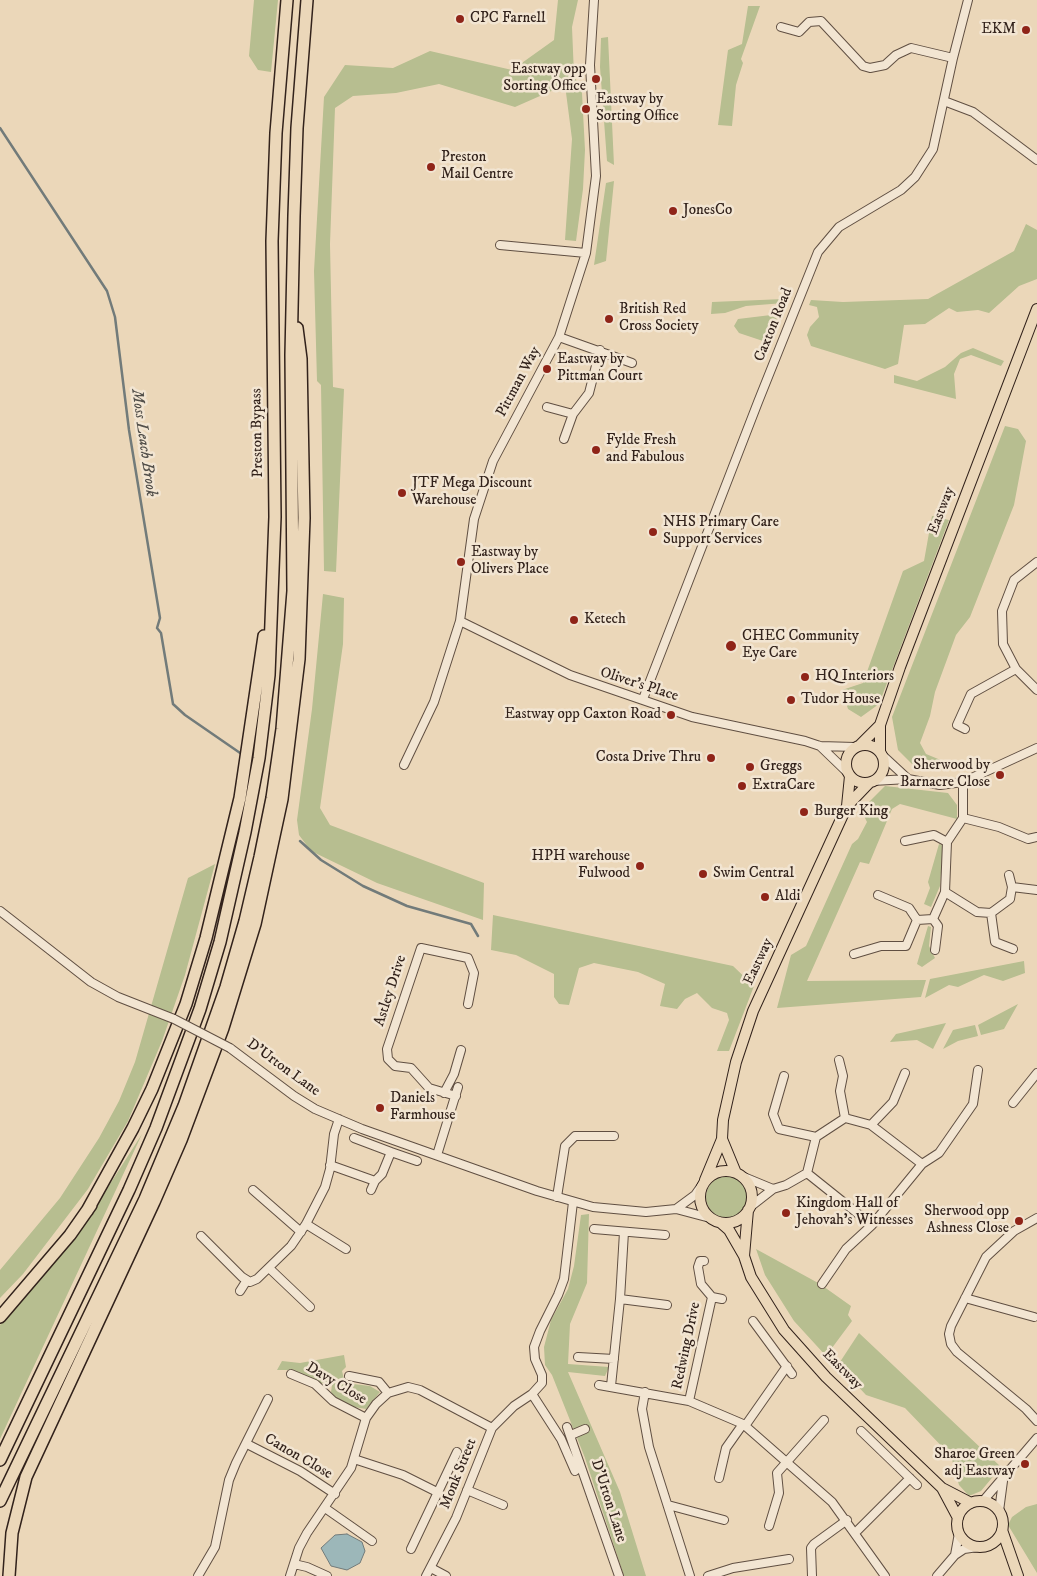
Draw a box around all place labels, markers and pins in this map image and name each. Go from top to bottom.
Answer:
place label: CPC Farnell [470,10,546,28]
marker: CPC Farnell [454,13,466,25]
place label: EKM [981,21,1016,39]
marker: EKM [1020,24,1032,36]
place label: Eastway opp Sorting Office [503,61,586,96]
marker: Eastway opp Sorting Office [590,73,602,85]
place label: Eastway by Sorting Office [596,91,679,126]
marker: Eastway by Sorting Office [580,103,592,115]
place label: Preston Mail Centre [441,149,513,184]
marker: Preston Mail Centre [425,161,437,173]
place label: JonesCo [683,202,732,220]
marker: JonesCo [667,205,679,217]
place label: British Red Cross Society [619,301,699,336]
marker: British Red Cross Society [603,313,615,325]
place label: Eastway by Pittman Court [557,351,643,386]
marker: Eastway by Pittman Court [541,363,553,375]
place label: Fylde Fresh and Fabulous [606,432,684,467]
marker: Fylde Fresh and Fabulous [590,444,602,456]
place label: JTF Mega Discount Warehouse [412,475,532,510]
marker: JTF Mega Discount Warehouse [396,487,408,499]
place label: NHS Primary Care Support Services [663,514,779,549]
marker: NHS Primary Care Support Services [647,526,659,538]
place label: Eastway by Olivers Place [471,544,549,579]
marker: Eastway by Olivers Place [455,556,467,568]
place label: Ketech [584,611,626,629]
marker: Ketech [568,614,580,626]
place label: CHEC Community Eye Care [742,628,859,663]
marker: CHEC Community Eye Care [724,639,738,653]
place label: HQ Interiors [815,668,894,686]
marker: HQ Interiors [799,671,811,683]
place label: Tudor House [801,691,880,709]
marker: Tudor House [785,694,797,706]
place label: Eastway opp Caxton Road [505,706,661,724]
marker: Eastway opp Caxton Road [665,709,677,721]
place label: Costa Drive Thru [596,749,701,767]
marker: Costa Drive Thru [705,752,717,764]
place label: Sherwood by Barnacre Close [900,757,990,792]
place label: Greggs [760,758,802,776]
marker: Greggs [744,761,756,773]
marker: Sherwood by Barnacre Close [994,769,1006,781]
place label: ExtraCare [752,777,815,795]
marker: ExtraCare [736,780,748,792]
place label: Burger King [814,803,888,821]
marker: Burger King [798,806,810,818]
place label: HPH warehouse Fulwood [532,848,630,883]
marker: HPH warehouse Fulwood [634,860,646,872]
place label: Swim Central [713,865,794,883]
marker: Swim Central [697,868,709,880]
place label: Aldi [775,888,800,906]
marker: Aldi [759,891,771,903]
place label: Daniels Farmhouse [390,1090,456,1125]
marker: Daniels Farmhouse [374,1102,386,1114]
place label: Kingdom Hall of Jehovah's Witnesses [796,1195,913,1230]
place label: Sherwood opp Ashness Close [924,1203,1009,1238]
marker: Kingdom Hall of Jehovah's Witnesses [780,1207,792,1219]
marker: Sherwood opp Ashness Close [1013,1215,1025,1227]
place label: Sharoe Green adj Eastway [934,1446,1015,1481]
marker: Sharoe Green adj Eastway [1019,1458,1031,1470]

